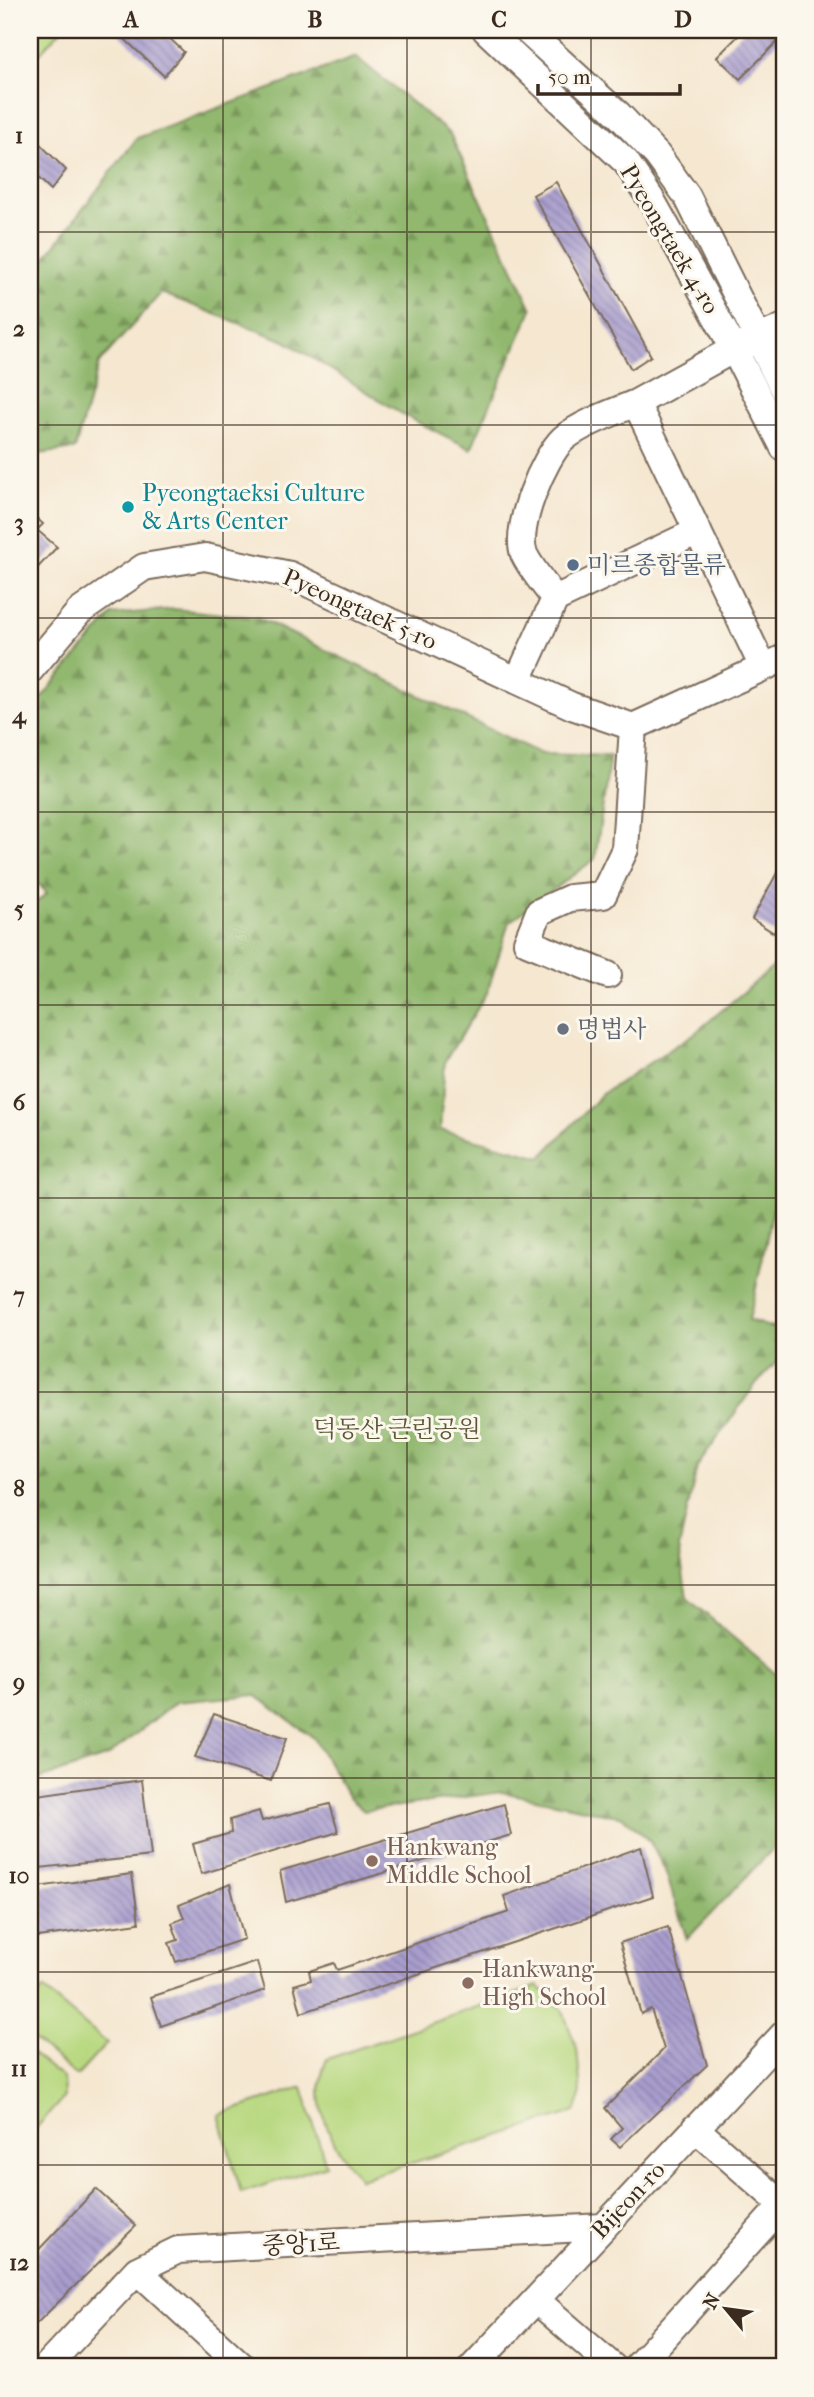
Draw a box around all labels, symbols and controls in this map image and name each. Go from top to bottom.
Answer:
text: A [122,6,140,33]
text: B [308,6,323,33]
text: C [491,6,507,33]
text: D [674,6,692,33]
scale bar [538,52,679,96]
text: 50 m [548,65,591,89]
text: 1 [15,122,23,149]
street label: Pyeongtaek 4-ro [614,159,726,319]
text: 2 [13,315,25,342]
place label: Pyeongtaeksi Culture & Arts Center [142,479,365,535]
marker: Pyeongtaeksi Culture & Arts Center [120,499,136,515]
text: 3 [14,509,24,536]
place label: 미르종합물류 [587,551,726,579]
marker: 미르종합물류 [565,557,581,573]
street label: Pyeongtaek 5-ro [279,563,441,655]
text: 4 [11,702,27,729]
text: 5 [14,895,24,922]
place label: 명법사 [577,1015,647,1043]
marker: 명법사 [555,1021,571,1037]
text: 6 [13,1089,26,1116]
text: 7 [12,1282,25,1309]
park label: 덕동산 근린공원 [313,1415,481,1443]
text: 8 [13,1475,25,1502]
text: 9 [12,1669,25,1696]
place label: Hankwang Middle School [386,1833,532,1889]
marker: Hankwang Middle School [364,1853,380,1869]
text: 10 [9,1862,29,1889]
place label: Hankwang High School [482,1955,607,2011]
marker: Hankwang High School [460,1975,476,1991]
text: 11 [11,2055,27,2082]
street label: Bijeon-ro [585,2156,671,2244]
street label: 중앙1로 [261,2228,341,2260]
text: 12 [9,2249,29,2276]
north arrow [692,2274,762,2344]
text: N [699,2289,725,2313]

